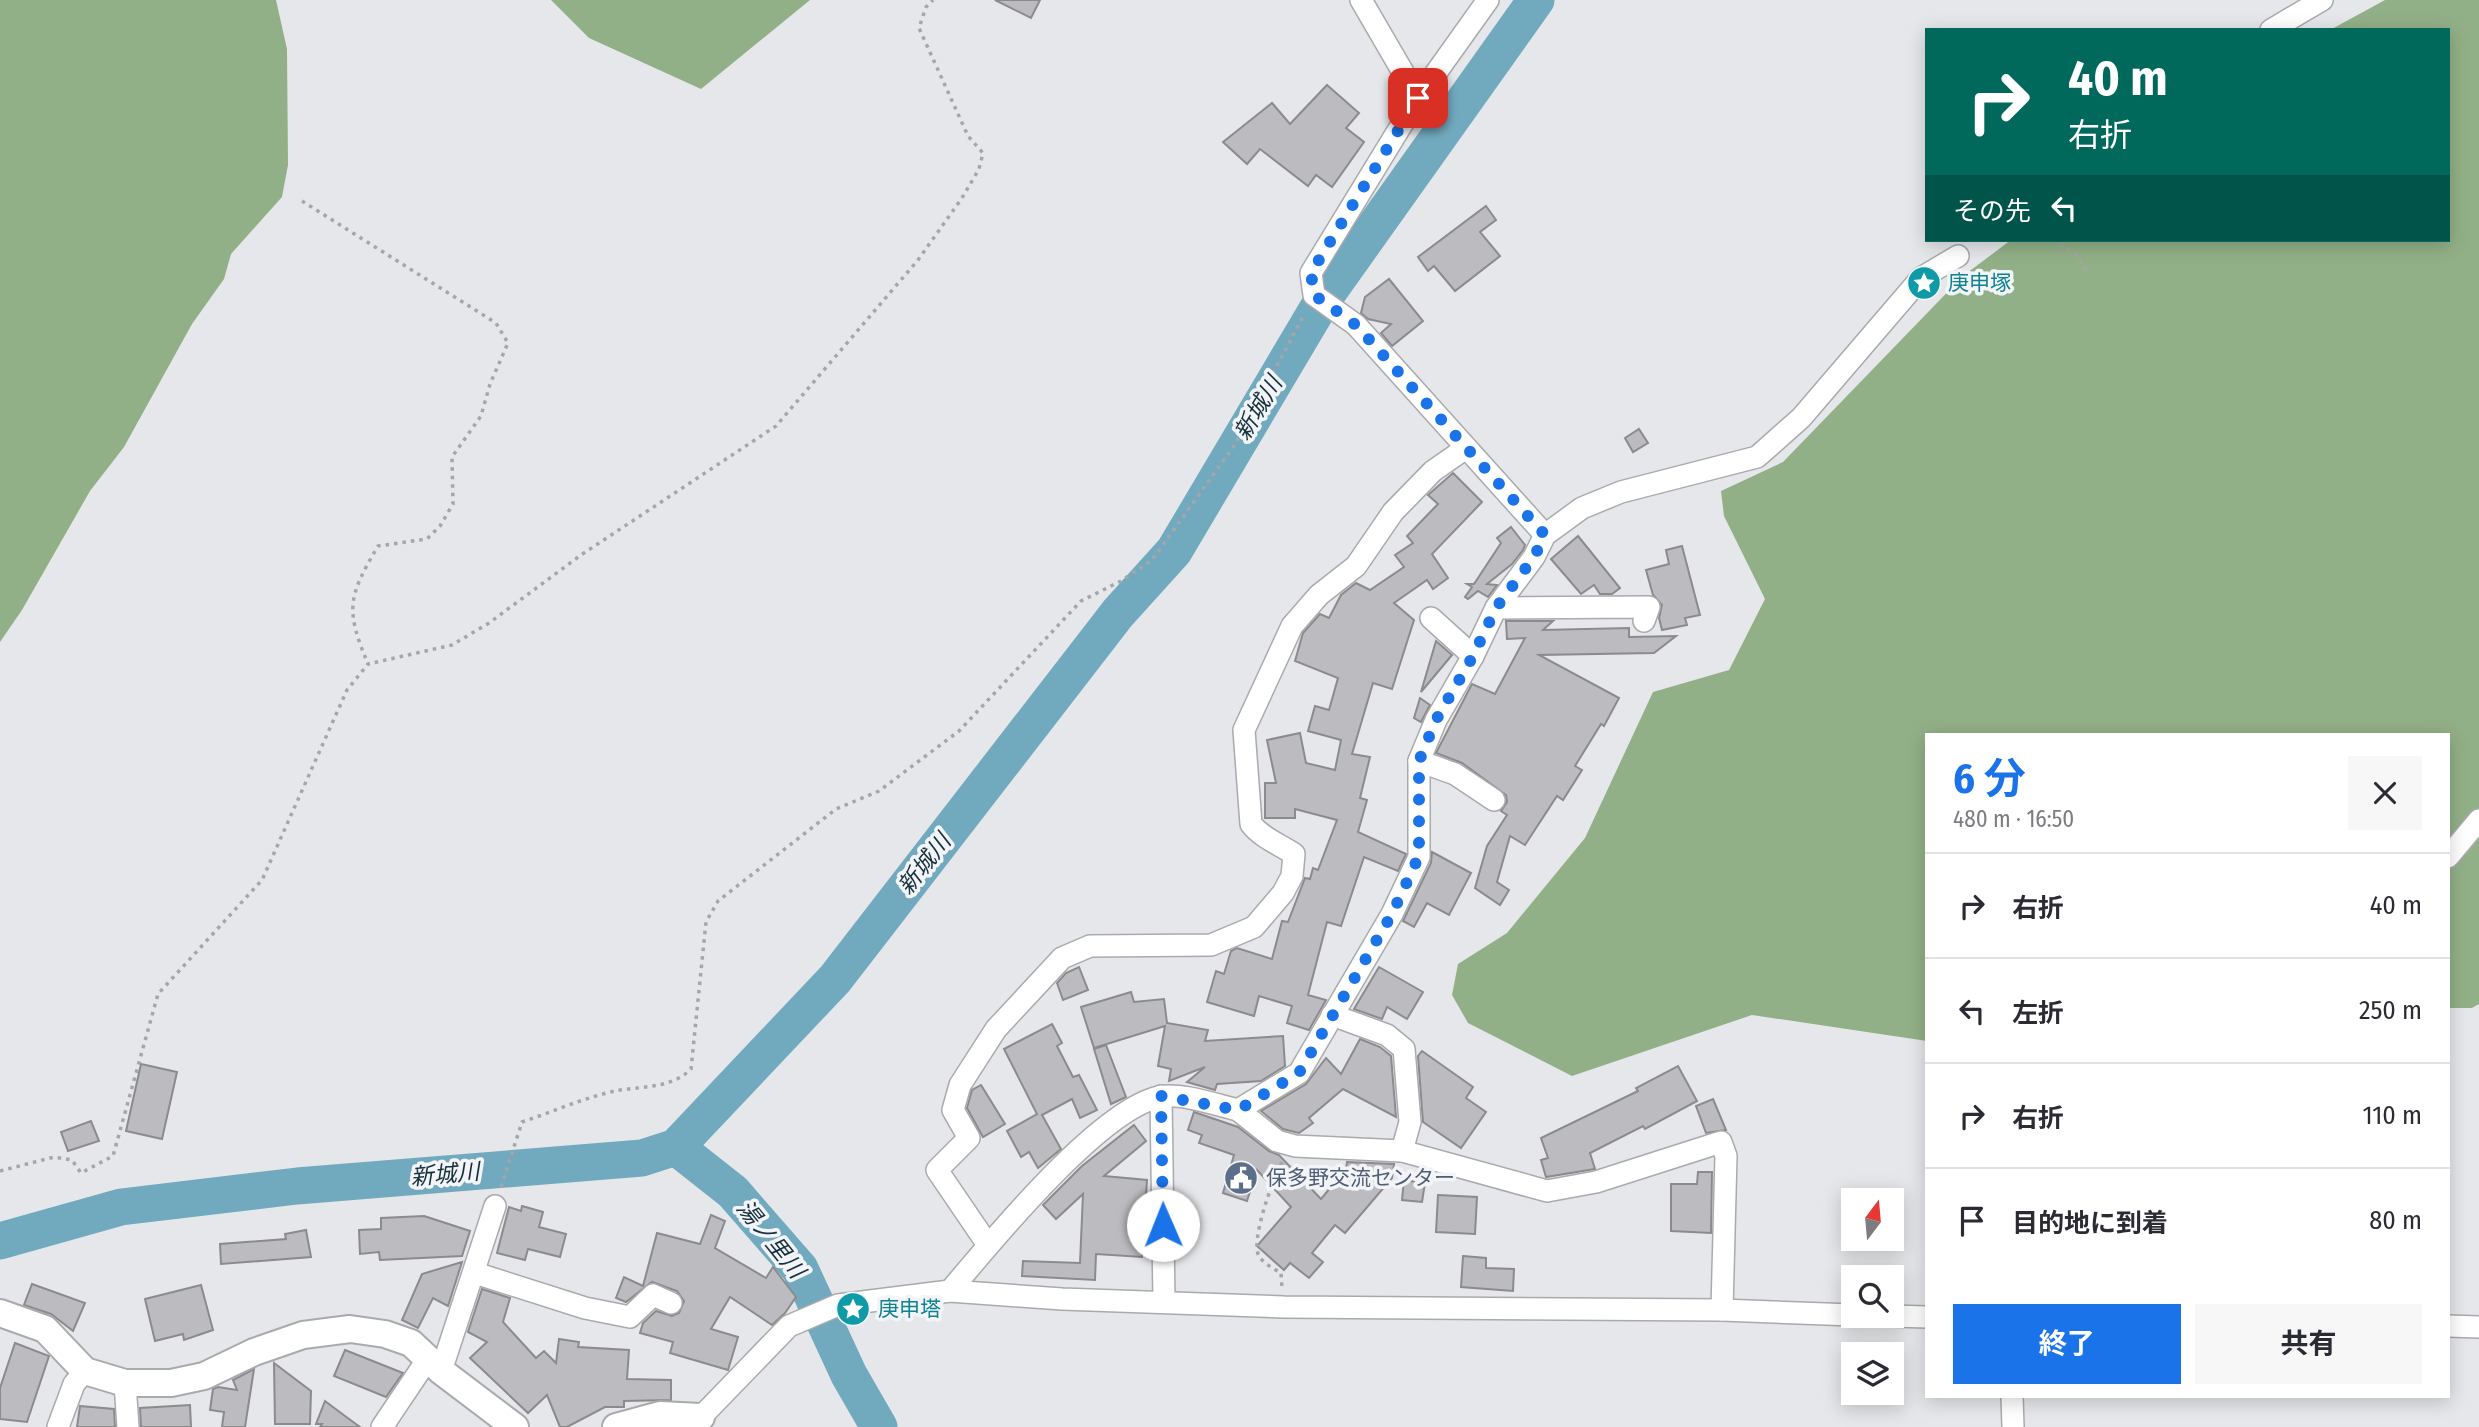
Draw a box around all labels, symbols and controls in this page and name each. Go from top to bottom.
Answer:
text: 40 m [2068,49,2168,108]
icon: right [1953,56,2044,147]
pin [1388,68,1448,128]
icon: arrive [1399,79,1437,117]
text: 右折 [2068,116,2132,154]
icon: left [2045,189,2083,227]
text: その先 [1953,196,2031,227]
place icon: 庚申塚 [1905,264,1943,302]
place label: 庚申塚 [1948,270,2011,296]
water label: 新城川 [1228,369,1289,445]
text: 6 分 [1953,754,2026,804]
button: close [2348,756,2422,830]
text: 480 m · 16:50 [1953,805,2074,833]
water label: 新城川 [892,826,958,900]
icon: right [1953,887,1991,925]
text: 40 m [2370,890,2422,921]
text: 右折 [2012,893,2064,924]
icon: left [1953,992,1991,1030]
text: 250 m [2359,995,2422,1026]
text: 左折 [2012,998,2064,1029]
icon: right [1953,1097,1991,1135]
text: 110 m [2362,1100,2422,1131]
text: 右折 [2012,1103,2064,1134]
water label: 新城川 [409,1157,484,1191]
public building icon: 保多野交流センター [1222,1159,1260,1197]
place label: 保多野交流センター [1266,1165,1455,1191]
position arrow [1126,1188,1200,1262]
north arrow [1841,1188,1904,1251]
map controls [1841,1188,1904,1405]
water label: 湯ノ里川 [731,1194,813,1286]
icon: arrive [1953,1202,1991,1240]
text: 80 m [2369,1205,2422,1236]
text: 目的地に到着 [2012,1208,2168,1239]
button: search [1841,1265,1904,1328]
place icon: 庚申塔 [834,1290,872,1328]
place label: 庚申塔 [878,1296,941,1322]
button: 終了 [1953,1304,2181,1384]
button: 共有 [2195,1304,2422,1384]
button: layers [1841,1342,1904,1405]

